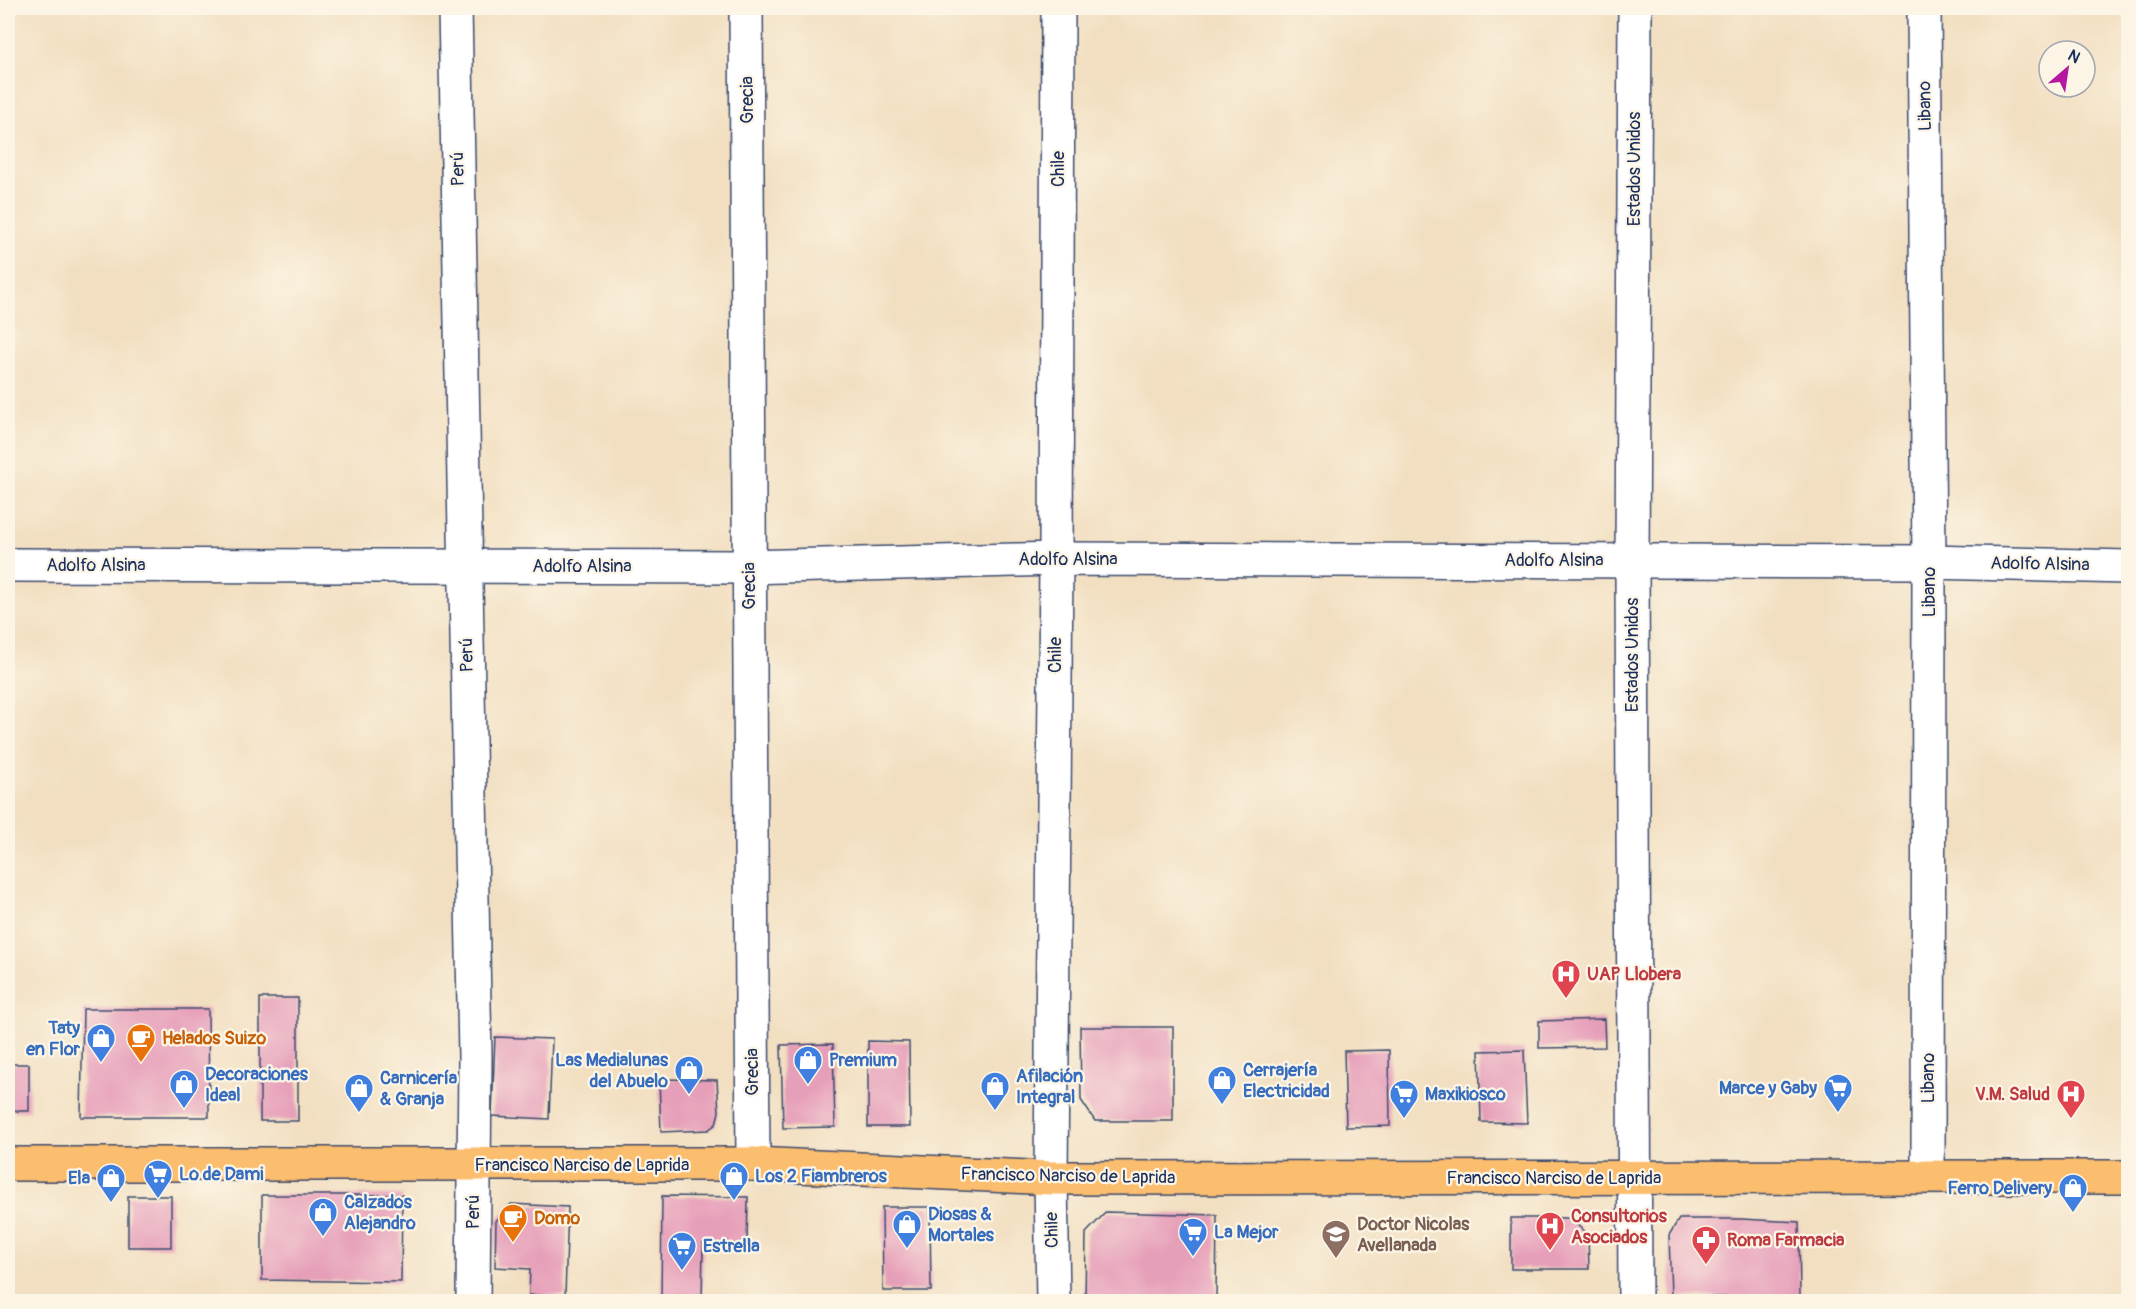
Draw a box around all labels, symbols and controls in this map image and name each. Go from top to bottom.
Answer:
north arrow [2037,39,2097,99]
text: N [2064,45,2084,68]
street label: Grecia [736,76,759,124]
street label: Libano [1913,80,1937,131]
street label: Estados Unidos [1623,112,1646,226]
street label: Chile [1047,151,1070,187]
street label: Perú [446,152,470,186]
street label: Adolfo Alsina [1018,548,1118,571]
street label: Adolfo Alsina [1504,549,1604,572]
street label: Adolfo Alsina [1990,552,2090,576]
street label: Adolfo Alsina [46,554,146,577]
street label: Adolfo Alsina [532,555,632,578]
street label: Grecia [738,562,761,610]
street label: Libano [1918,567,1941,617]
street label: Estados Unidos [1621,598,1644,712]
street label: Chile [1044,637,1067,673]
street label: Perú [455,638,479,672]
hospital icon: UAP Llobera [1550,958,1582,1000]
place label: UAP Llobera [1587,963,1682,986]
place label: Taty en Flor [25,1017,81,1061]
shop icon: Taty en Flor [85,1022,117,1064]
cafe icon: Helados Suizo [125,1022,157,1064]
place label: Helados Suizo [162,1027,266,1050]
shop icon: Premium [792,1044,824,1086]
street label: Grecia [741,1048,764,1096]
place label: Las Medialunas del Abuelo [555,1049,669,1093]
place label: Premium [829,1049,897,1072]
street label: Libano [1917,1053,1940,1103]
shop icon: Las Medialunas del Abuelo [673,1054,705,1096]
place label: Cerrajería Electricidad [1243,1059,1330,1103]
place label: Decoraciones Ideal [205,1063,309,1107]
shop icon: Cerrajería Electricidad [1206,1064,1238,1106]
place label: Afilación Integral [1016,1065,1083,1109]
place label: Carnicería & Granja [380,1067,458,1111]
shop icon: Decoraciones Ideal [168,1068,200,1110]
shop icon: Afilación Integral [979,1070,1011,1112]
shop icon: Carnicería & Granja [343,1072,375,1114]
supermarket icon: Marce y Gaby [1822,1072,1854,1114]
place label: Marce y Gaby [1719,1077,1817,1100]
supermarket icon: Maxikiosco [1388,1078,1420,1120]
hospital icon: V.M. Salud [2055,1078,2087,1120]
place label: Maxikiosco [1425,1083,1506,1106]
place label: V.M. Salud [1975,1083,2050,1106]
street label: Francisco Narciso de Laprida [475,1154,689,1177]
supermarket icon: Lo de Dami [142,1158,174,1200]
shop icon: Los 2 Fiambreros [718,1160,750,1202]
shop icon: Ela [95,1162,127,1204]
place label: Lo de Dami [179,1163,263,1186]
street label: Francisco Narciso de Laprida [960,1163,1176,1189]
place label: Los 2 Fiambreros [755,1165,888,1188]
place label: Ela [68,1167,91,1190]
street label: Francisco Narciso de Laprida [1447,1167,1661,1190]
shop icon: Ferro Delivery [2057,1172,2089,1214]
place label: Ferro Delivery [1947,1177,2052,1200]
place label: Calzados Alejandro [344,1191,416,1235]
street label: Perú [462,1195,485,1229]
shop icon: Calzados Alejandro [307,1196,339,1238]
cafe icon: Domo [497,1202,529,1244]
place label: Diosas & Mortales [928,1203,995,1247]
place label: Consultorios Asociados [1571,1205,1668,1249]
place label: Domo [534,1207,580,1230]
shop icon: Diosas & Mortales [891,1208,923,1250]
hospital icon: Consultorios Asociados [1534,1210,1566,1252]
street label: Chile [1040,1212,1064,1248]
place label: Doctor Nicolas Avellanada [1357,1213,1470,1257]
supermarket icon: La Mejor [1177,1216,1209,1258]
school or university icon: Doctor Nicolas Avellanada [1320,1218,1352,1260]
place label: La Mejor [1214,1221,1279,1244]
pharmacy icon: Roma Farmacia [1690,1224,1722,1266]
place label: Roma Farmacia [1727,1229,1845,1252]
supermarket icon: Estrella [666,1230,698,1272]
place label: Estrella [703,1235,760,1258]

